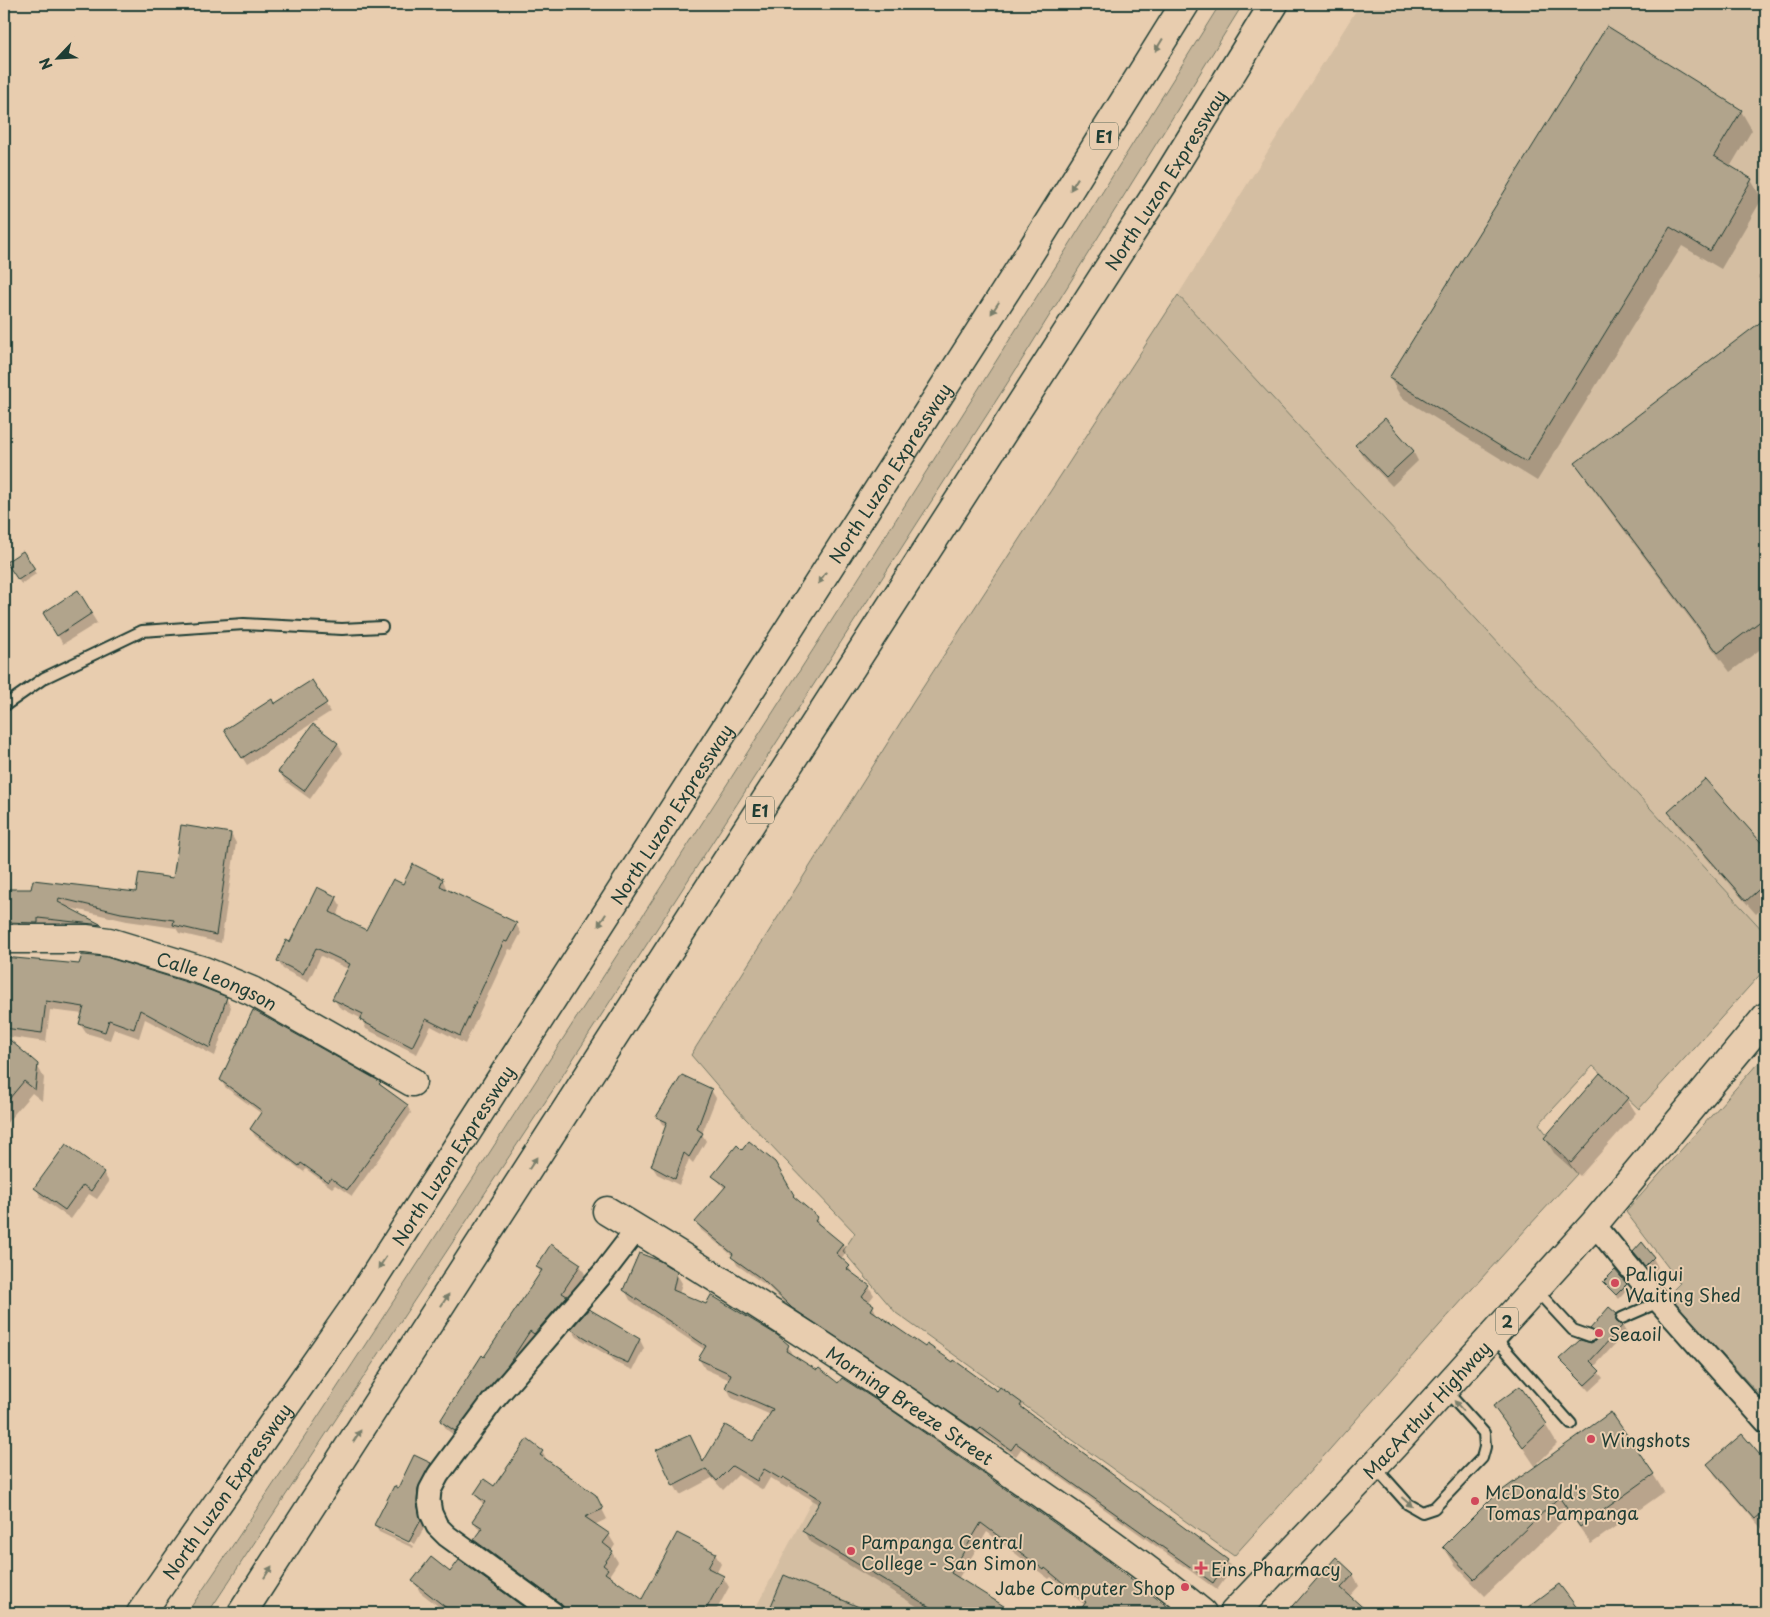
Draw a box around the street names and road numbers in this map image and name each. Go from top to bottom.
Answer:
street label: North Luzon Expressway [1097,83,1232,275]
road number: E1 [1090,122,1118,150]
street label: North Luzon Expressway [821,377,957,568]
street label: North Luzon Expressway [603,718,739,909]
road number: E1 [746,796,774,824]
street label: Calle Leongson [153,944,283,1016]
street label: North Luzon Expressway [384,1059,520,1250]
road number: 2 [1496,1308,1518,1334]
street label: MacArthur Highway [1356,1334,1496,1484]
street label: Morning Breeze Street [821,1339,1000,1471]
street label: North Luzon Expressway [155,1397,297,1585]

